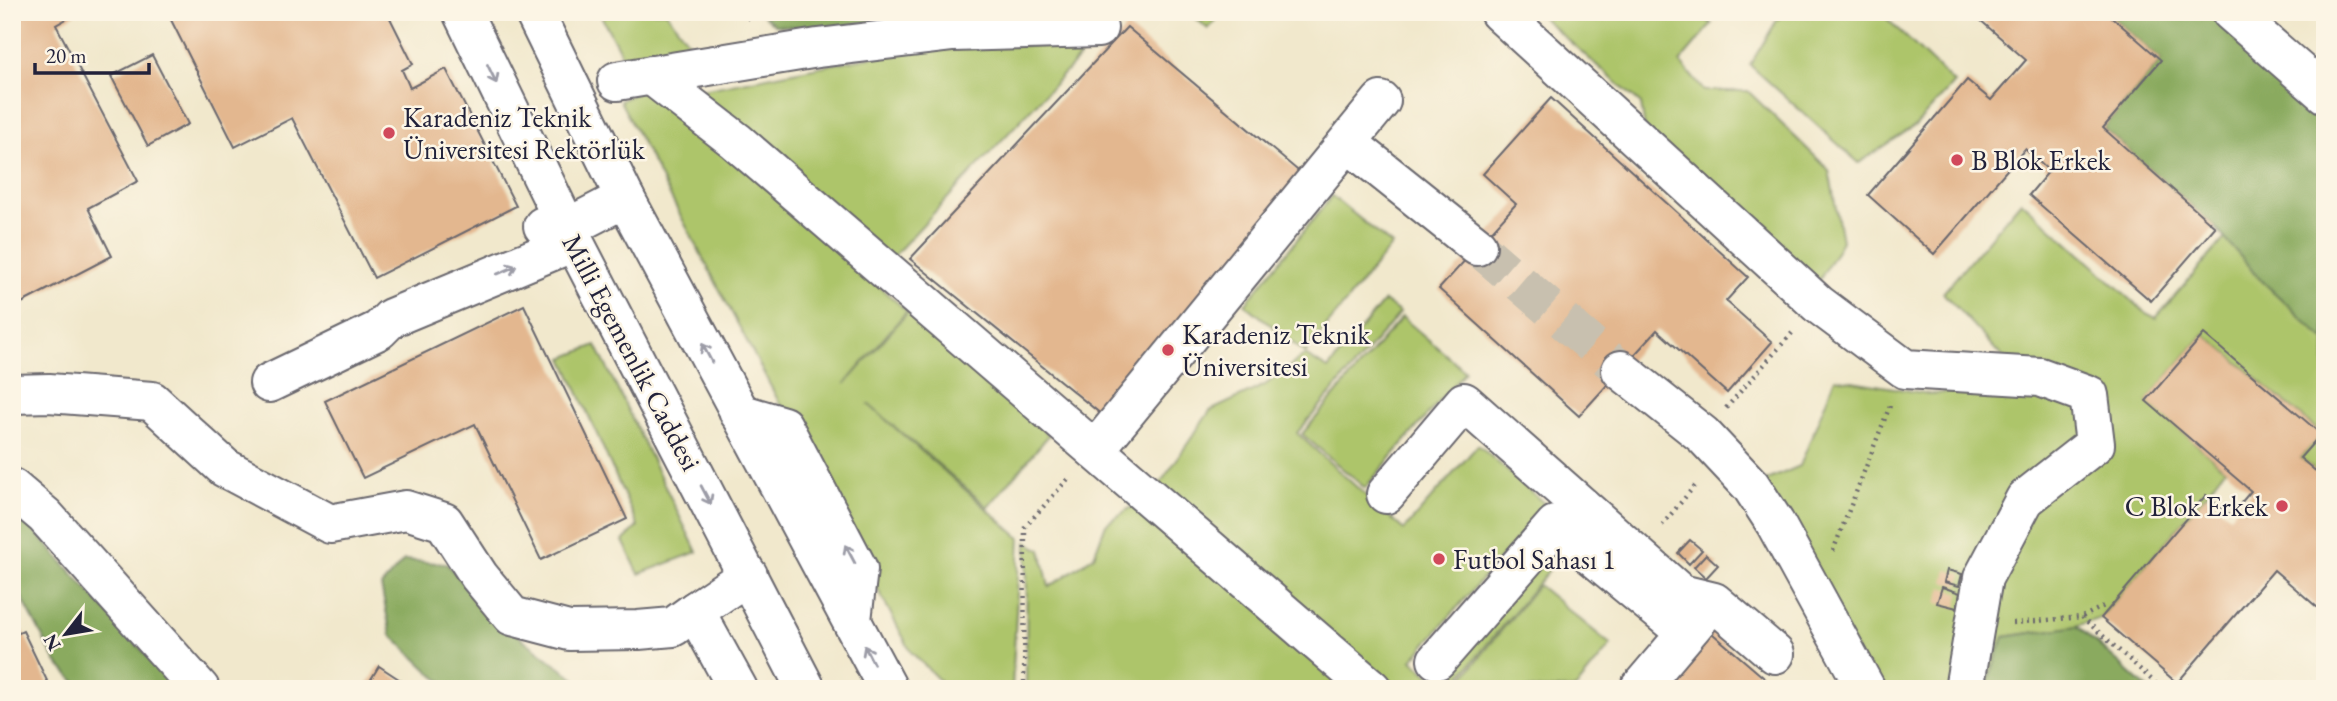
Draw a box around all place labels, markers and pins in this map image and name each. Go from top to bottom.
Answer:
place label: Karadeniz Teknik Üniversitesi Rektörlük [403,99,646,167]
marker: Karadeniz Teknik Üniversitesi Rektörlük [381,125,397,141]
place label: B Blok Erkek [1971,142,2112,178]
marker: B Blok Erkek [1949,152,1965,168]
place label: Karadeniz Teknik Üniversitesi [1182,316,1371,384]
marker: Karadeniz Teknik Üniversitesi [1160,342,1176,358]
place label: C Blok Erkek [2125,488,2269,524]
marker: C Blok Erkek [2274,498,2290,514]
place label: Futbol Sahası 1 [1453,541,1616,577]
marker: Futbol Sahası 1 [1431,551,1447,567]

